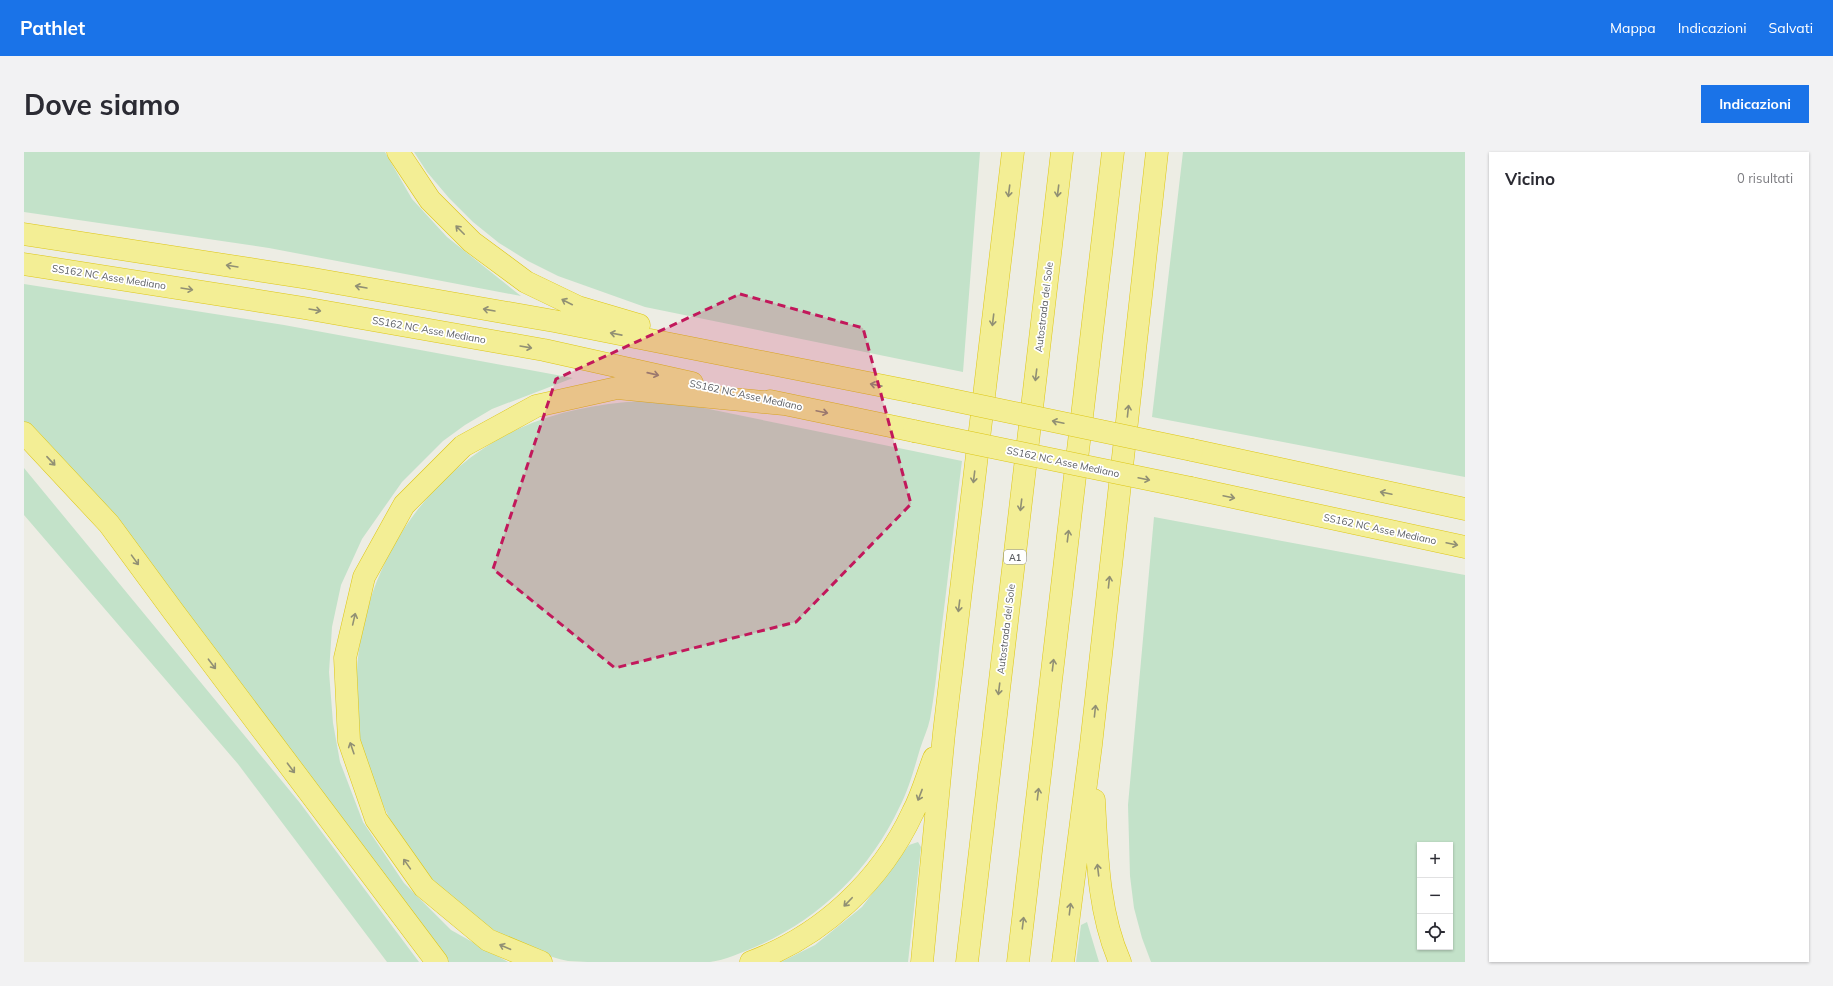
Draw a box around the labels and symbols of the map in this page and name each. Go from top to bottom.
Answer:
one-way arrow [1005,184,1012,197]
one-way arrow [1054,184,1061,197]
one-way arrow [455,225,465,235]
street label: Autostrada del Sole [1032,261,1056,353]
street label: SS162 NC Asse Mediano [51,262,167,292]
one-way arrow [226,262,239,270]
one-way arrow [355,283,368,291]
one-way arrow [180,285,193,293]
one-way arrow [561,298,573,305]
one-way arrow [483,305,496,313]
one-way arrow [308,306,321,314]
one-way arrow [989,313,997,326]
street label: SS162 NC Asse Mediano [371,314,487,346]
one-way arrow [610,329,623,337]
one-way arrow [519,343,532,351]
one-way arrow [1032,369,1040,382]
one-way arrow [646,371,659,379]
street label: SS162 NC Asse Mediano [688,377,804,413]
one-way arrow [870,380,883,388]
one-way arrow [1124,405,1132,418]
one-way arrow [816,408,829,416]
one-way arrow [1052,418,1065,426]
street label: SS162 NC Asse Mediano [1005,444,1121,480]
one-way arrow [46,456,56,466]
one-way arrow [971,470,978,483]
one-way arrow [1137,475,1150,483]
one-way arrow [1380,488,1393,496]
one-way arrow [1223,493,1236,501]
one-way arrow [1017,498,1025,511]
street label: SS162 NC Asse Mediano [1322,511,1438,547]
one-way arrow [1064,530,1072,543]
one-way arrow [1446,540,1459,548]
road number: A1 [1004,550,1026,564]
one-way arrow [131,554,139,565]
one-way arrow [1105,576,1113,589]
street label: Autostrada del Sole [994,583,1018,675]
one-way arrow [955,599,963,612]
one-way arrow [351,613,359,626]
one-way arrow [208,659,217,670]
one-way arrow [1049,659,1057,672]
one-way arrow [995,682,1003,695]
one-way arrow [1091,705,1099,718]
one-way arrow [347,742,355,754]
one-way arrow [286,762,295,773]
one-way arrow [1034,788,1042,801]
one-way arrow [916,789,924,801]
one-way arrow [403,859,411,870]
one-way arrow [1095,864,1102,877]
one-way arrow [843,897,853,907]
one-way arrow [1066,903,1074,916]
one-way arrow [1019,917,1027,930]
one-way arrow [499,943,511,950]

